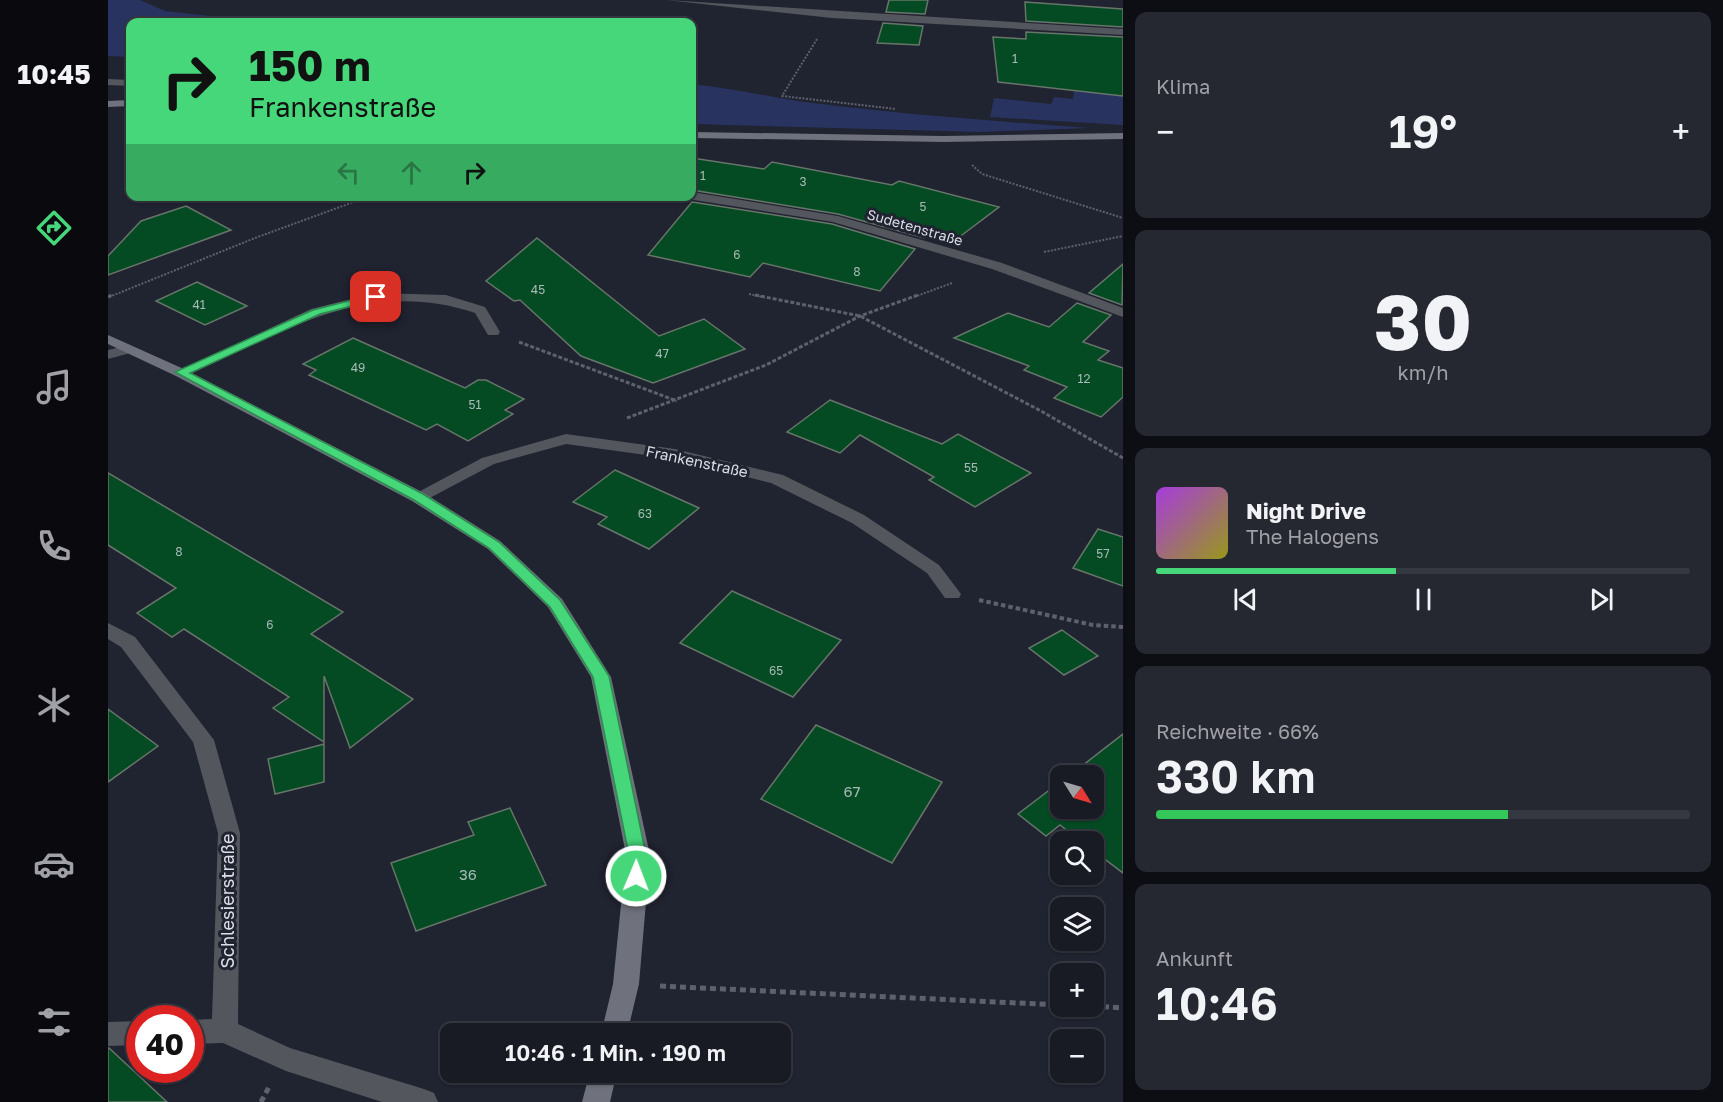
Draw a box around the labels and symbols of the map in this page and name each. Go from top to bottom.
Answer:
house number: 1 [1012,51,1018,66]
house number: 1 [700,168,706,183]
house number: 3 [799,174,807,189]
house number: 5 [920,199,927,214]
street label: Sudetenstraße [865,205,965,249]
house number: 6 [733,247,741,262]
house number: 8 [853,264,861,279]
pin [350,271,401,322]
house number: 45 [531,282,545,297]
house number: 41 [192,297,206,312]
house number: 47 [655,346,669,361]
house number: 49 [351,360,365,375]
house number: 12 [1078,371,1090,386]
house number: 51 [469,397,482,412]
street label: Frankenstraße [644,441,750,481]
house number: 55 [964,460,978,475]
house number: 63 [638,506,652,521]
house number: 8 [175,544,183,559]
house number: 57 [1096,546,1110,561]
house number: 6 [266,617,274,632]
house number: 65 [769,663,783,678]
north arrow [1050,765,1104,819]
house number: 67 [843,782,861,800]
street label: Schlesierstraße [216,834,238,968]
position arrow [604,844,668,908]
house number: 36 [459,865,477,883]
speed limit sign: 40 [126,1005,204,1083]

